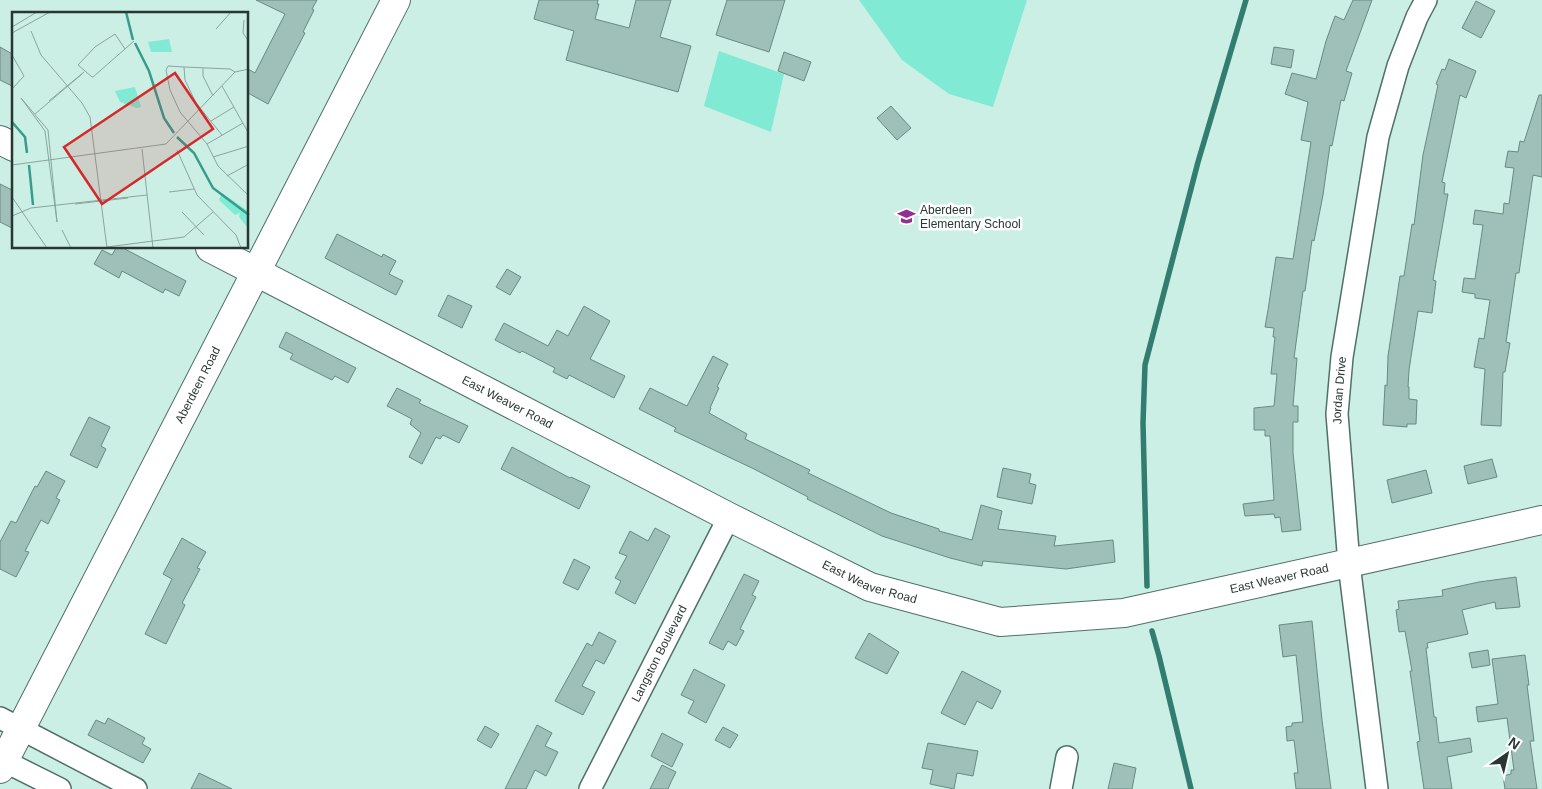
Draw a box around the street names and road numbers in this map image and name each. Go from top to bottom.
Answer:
street label: Aberdeen Road [172,344,223,426]
street label: Jordan Drive [1330,355,1349,425]
street label: East Weaver Road [460,373,555,432]
street label: East Weaver Road [820,557,918,606]
street label: East Weaver Road [1229,561,1330,596]
street label: Langston Boulevard [629,603,690,704]

